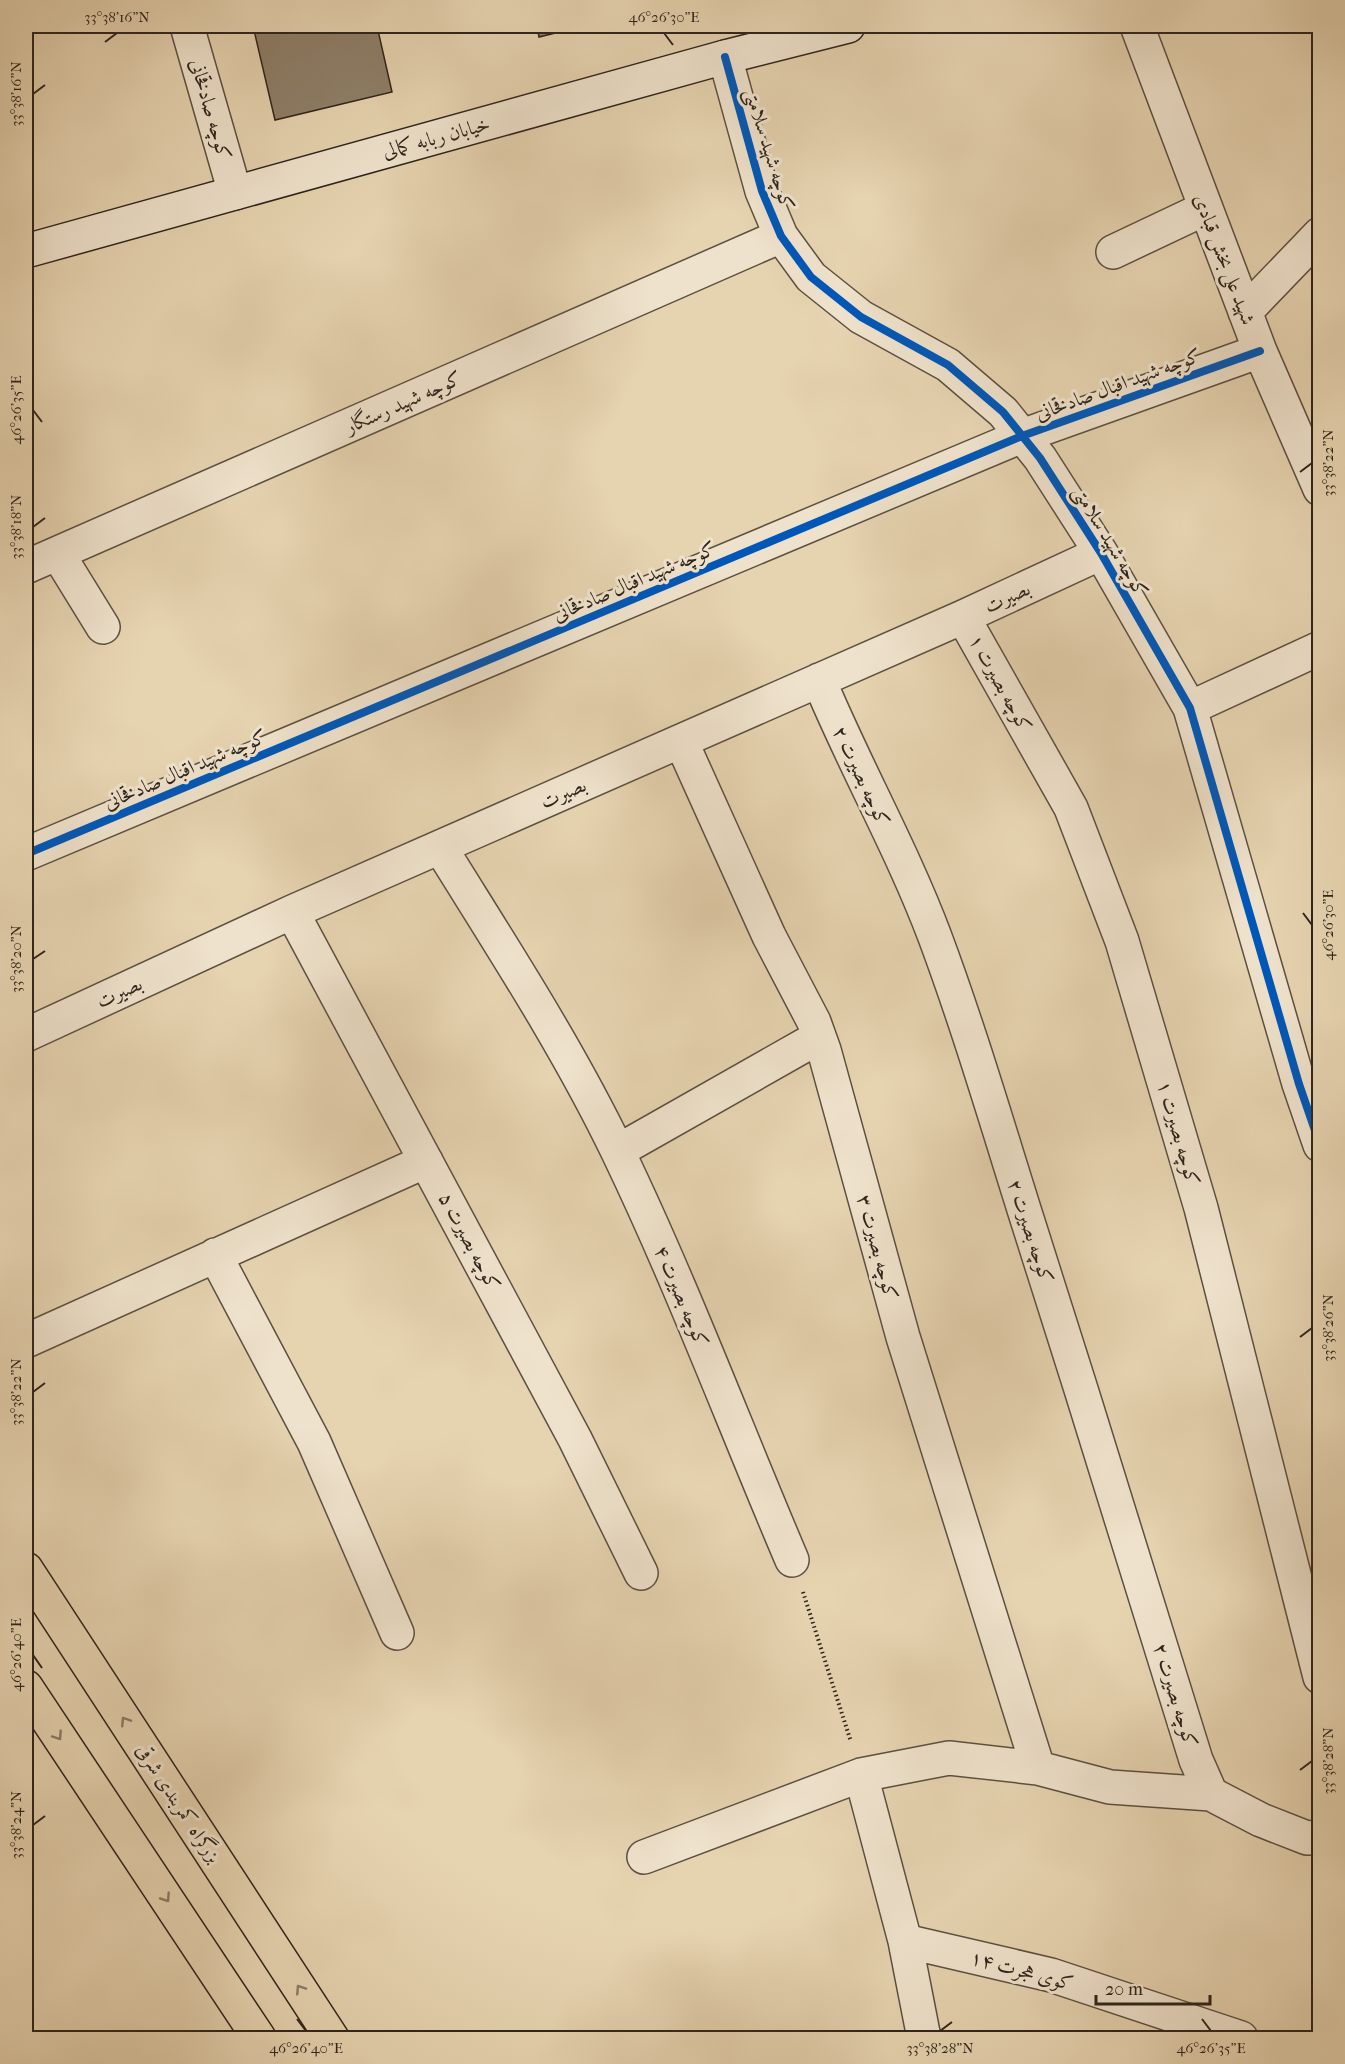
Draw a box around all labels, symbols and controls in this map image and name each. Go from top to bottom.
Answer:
text: 33°38'16"N [84,8,150,26]
text: 46°26'30"E [629,8,699,26]
street label: کوچه صادقخانی [183,56,236,163]
text: 33°38'16"N [7,61,25,127]
street label: کوچه شهید سلامتی [737,85,799,214]
street label: خیابان ربابه کمالی [380,112,493,163]
street label: شهید علی بخش قبادی [1186,190,1260,329]
street label: کوچه شهید اقبال صادقخانی [1032,344,1205,427]
street label: کوچه شهید رستگار [339,365,466,441]
text: 46°26'35"E [7,375,25,445]
text: 33°38'22"N [1319,429,1337,497]
street label: کوچه شهید سلامتی [1066,481,1153,603]
text: 33°38'18"N [7,494,25,559]
street label: کوچه شهید اقبال صادقخانی [549,537,720,628]
street label: بصیرت [981,577,1034,618]
street label: کوچه بصیرت ۱ [963,631,1037,737]
street label: کوچه بصیرت ۲ [827,722,895,831]
street label: کوچه شهید اقبال صادقخانی [100,725,271,816]
street label: بصیرت [537,773,590,814]
text: 46°26'30"E [1319,890,1337,960]
text: 33°38'20"N [7,924,25,993]
street label: بصیرت [93,972,146,1013]
street label: کوچه بصیرت ۱ [1151,1078,1204,1189]
street label: کوچه بصیرت ۲ [1001,1176,1058,1287]
street label: کوچه بصیرت ۵ [432,1188,505,1295]
street label: کوچه بصیرت ۳ [851,1192,903,1303]
street label: کوچه بصیرت ۴ [648,1242,713,1351]
text: 33°38'26"N [1319,1294,1337,1362]
text: 33°38'22"N [7,1358,25,1426]
text: 46°26'40"E [7,1618,25,1692]
street label: کوچه بصیرت ۲ [1147,1640,1202,1751]
one-way arrow [121,1716,132,1727]
text: 33°38'28"N [1319,1727,1337,1795]
one-way arrow [51,1729,62,1740]
street label: بزرگراه کمربندی شرقی [130,1738,228,1869]
text: 33°38'24"N [7,1790,25,1859]
one-way arrow [159,1892,170,1903]
street label: کوی هجرت ۱۴ [968,1946,1076,1996]
scale bar [1096,1968,1210,2006]
text: 20 m [1105,1979,1143,2000]
one-way arrow [296,1985,307,1996]
text: 46°26'40"E [269,2039,343,2057]
text: 33°38'28"N [906,2039,974,2057]
text: 46°26'35"E [1176,2039,1246,2057]

